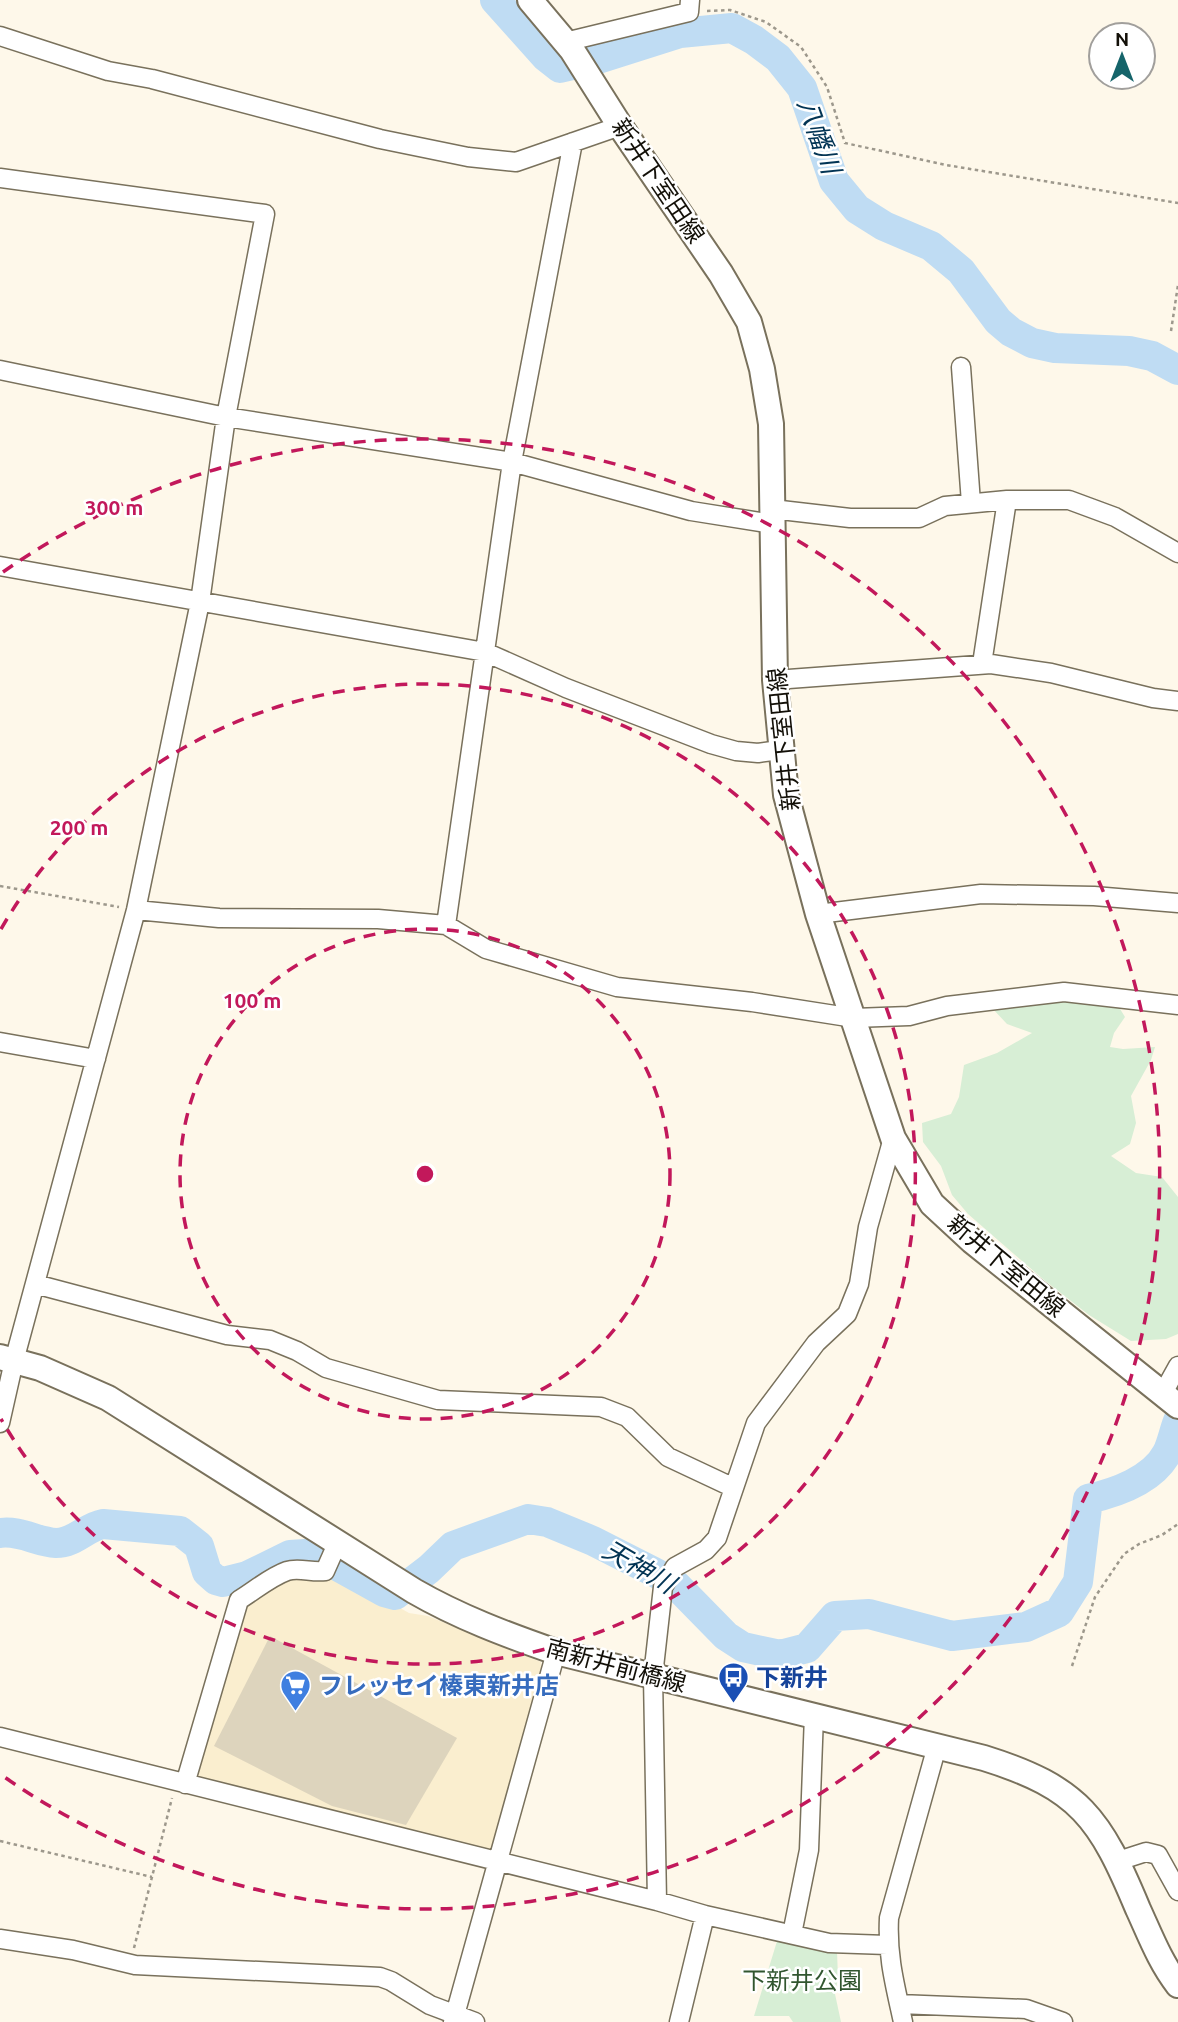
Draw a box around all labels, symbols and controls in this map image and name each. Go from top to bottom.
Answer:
north arrow [1087,21,1157,91]
text: N [1115,28,1129,50]
water label: 八幡川 [793,94,847,180]
street label: 新井下室田線 [607,113,710,248]
text: 300 m [85,495,143,519]
street label: 新井下室田線 [763,666,804,812]
text: 200 m [50,815,108,839]
text: 100 m [223,988,281,1012]
centre of rings [413,1162,437,1186]
street label: 新井下室田線 [942,1209,1070,1322]
water label: 天神川 [598,1535,683,1600]
street label: 南新井前橋線 [543,1634,689,1697]
bus stop icon: 下新井 [716,1661,750,1705]
place label: 下新井 [756,1664,828,1691]
supermarket icon: フレッセイ榛東新井店 [279,1669,313,1713]
place label: フレッセイ榛東新井店 [319,1672,559,1699]
park label: 下新井公園 [742,1967,862,1994]

